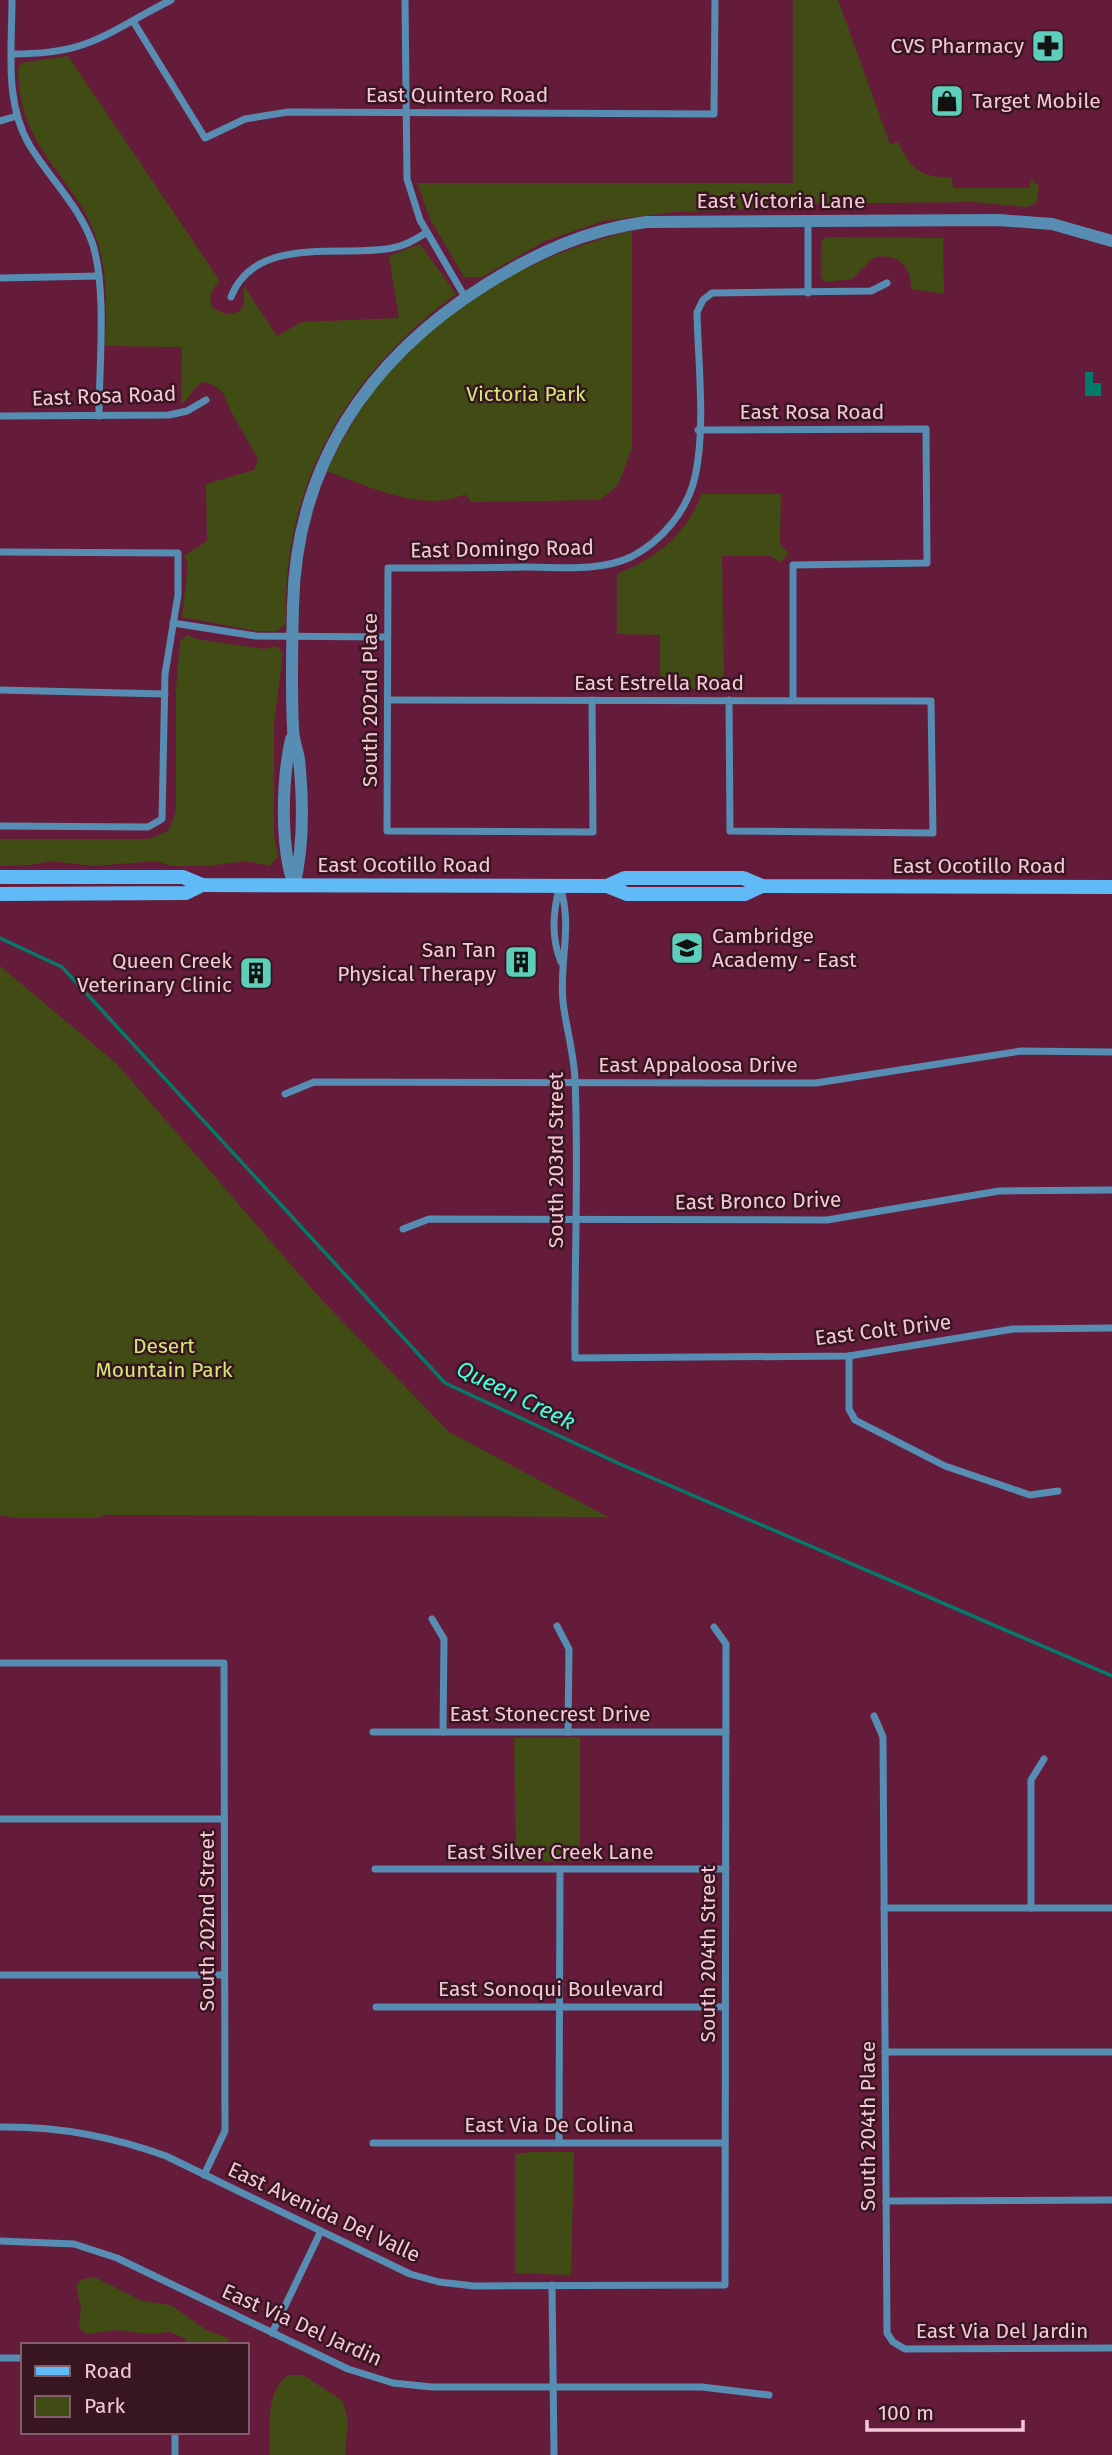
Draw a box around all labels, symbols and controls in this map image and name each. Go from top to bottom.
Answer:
pharmacy icon: CVS Pharmacy [1029,27,1067,65]
place label: CVS Pharmacy [890,33,1025,59]
street label: East Quintero Road [366,82,548,108]
shop icon: Target Mobile [928,82,966,120]
place label: Target Mobile [972,88,1101,114]
street label: East Victoria Lane [697,188,865,214]
street label: East Rosa Road [31,380,177,412]
park label: Victoria Park [466,381,586,407]
street label: East Rosa Road [740,399,884,425]
street label: East Domingo Road [410,534,594,564]
street label: South 202nd Place [357,613,383,787]
street label: East Estrella Road [574,670,744,696]
street label: East Ocotillo Road [317,852,491,878]
street label: East Ocotillo Road [892,853,1066,879]
place label: Cambridge Academy - East [712,923,857,973]
school or university icon: Cambridge Academy - East [668,929,706,967]
place label: San Tan Physical Therapy [337,937,497,987]
building icon: San Tan Physical Therapy [502,943,540,981]
place label: Queen Creek Veterinary Clinic [77,948,232,998]
building icon: Queen Creek Veterinary Clinic [237,954,275,992]
street label: East Appaloosa Drive [598,1052,798,1078]
street label: South 203rd Street [543,1071,569,1248]
street label: East Bronco Drive [674,1187,842,1215]
street label: East Colt Drive [813,1309,953,1351]
park label: Desert Mountain Park [95,1333,233,1383]
water label: Queen Creek [452,1354,580,1436]
street label: East Stonecrest Drive [449,1701,651,1727]
street label: South 202nd Street [194,1830,220,2012]
street label: East Silver Creek Lane [446,1839,654,1865]
street label: South 204th Street [695,1865,721,2043]
street label: East Sonoqui Boulevard [438,1976,664,2002]
street label: South 204th Place [855,2041,881,2211]
street label: East Via De Colina [464,2112,634,2138]
street label: East Avenida Del Valle [224,2156,424,2268]
street label: East Via Del Jardin [218,2278,386,2372]
street label: East Via Del Jardin [916,2318,1088,2344]
legend [21,2343,248,2434]
text: Road [84,2358,132,2384]
scale bar [867,2388,1023,2432]
text: Park [84,2393,126,2419]
text: 100 m [878,2400,934,2426]

